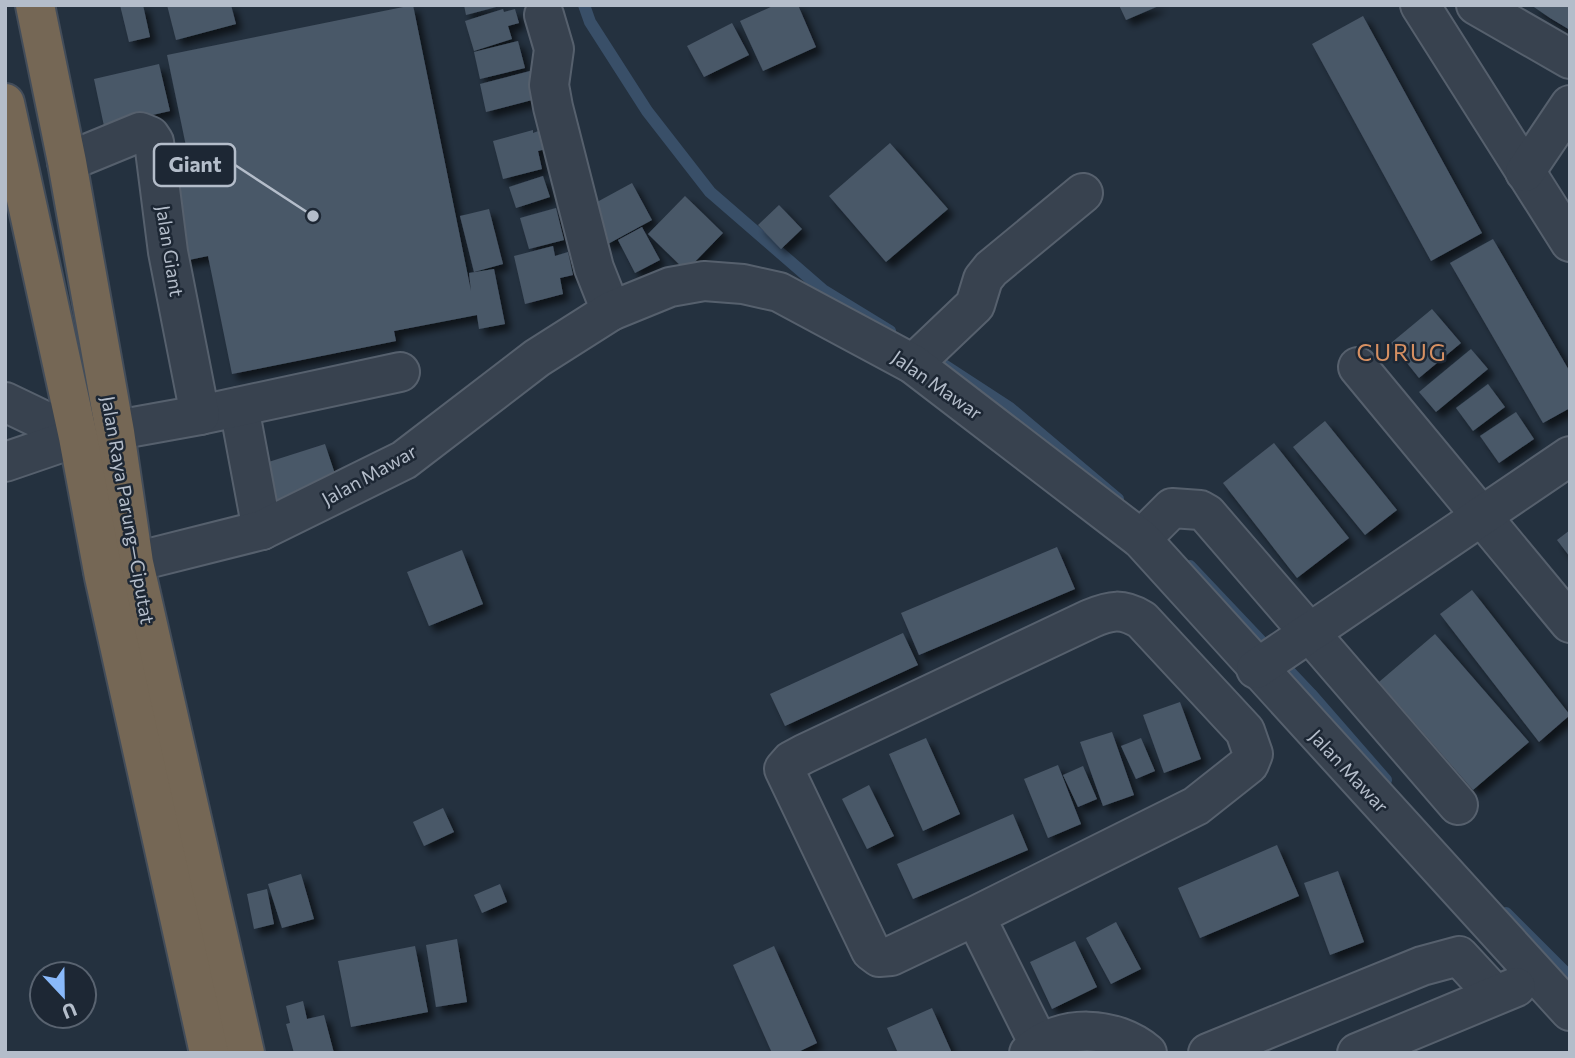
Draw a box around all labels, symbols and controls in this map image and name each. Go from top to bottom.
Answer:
callout: Giant [154,144,235,186]
text: Giant [168,151,222,176]
street label: Jalan Giant [152,204,189,298]
district label: CURUG [1356,338,1448,366]
street label: Jalan Mawar [888,345,987,424]
street label: Jalan Raya Parung—Ciputat [97,394,160,626]
street label: Jalan Mawar [317,439,421,510]
street label: Jalan Mawar [1305,724,1394,817]
north arrow [28,960,98,1030]
text: U [59,998,80,1024]

